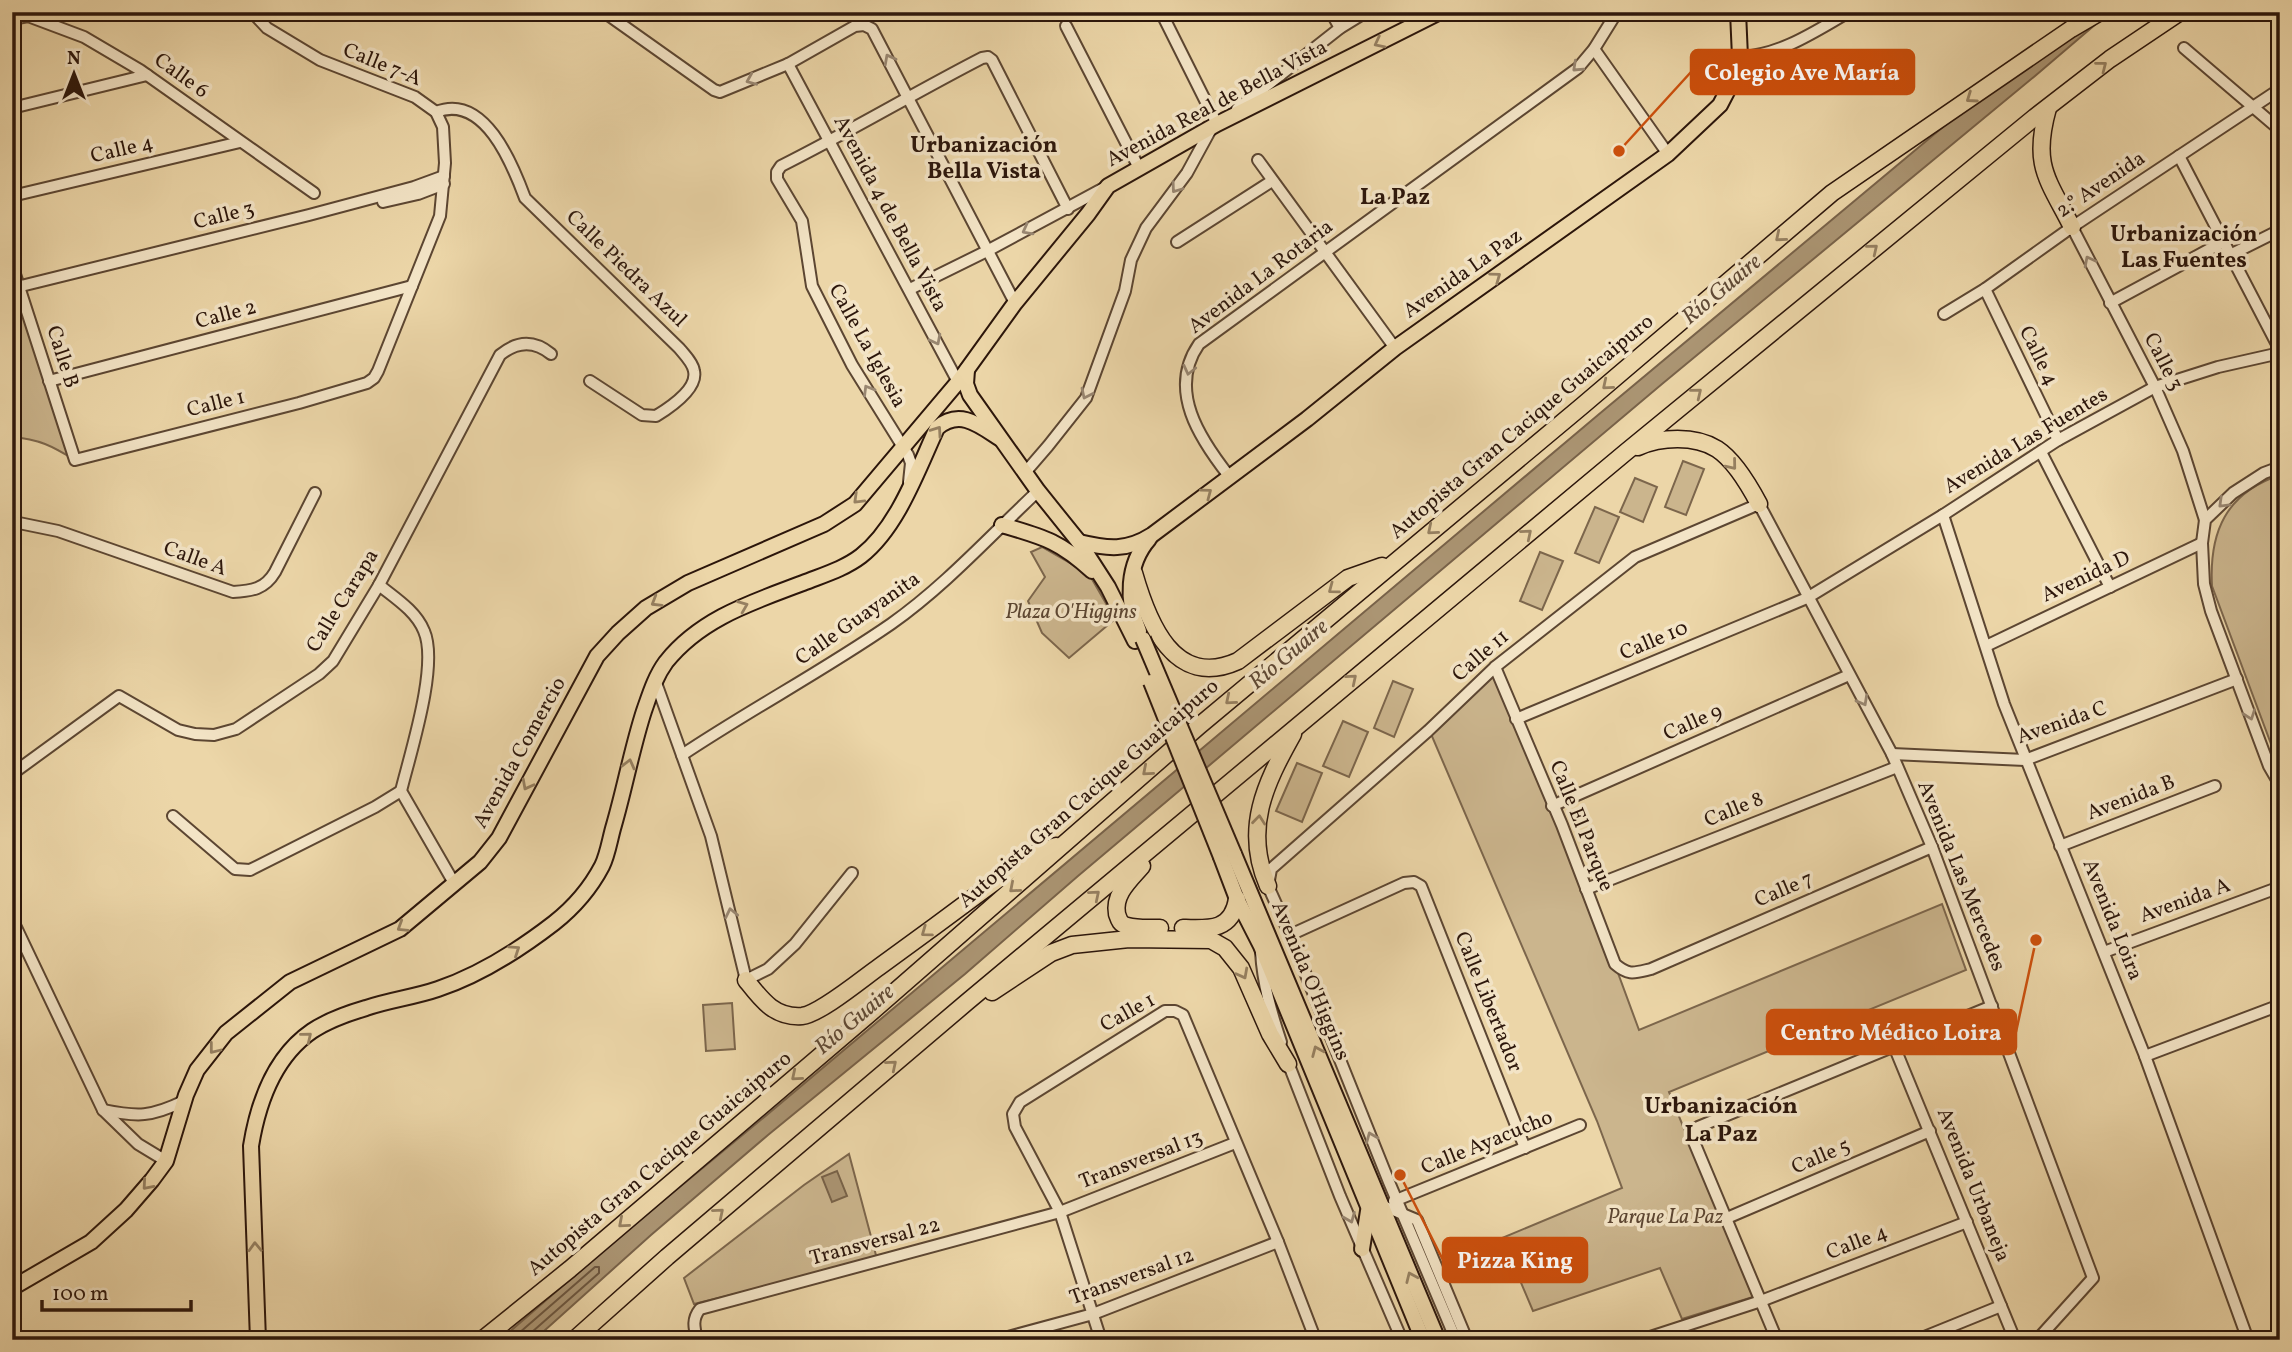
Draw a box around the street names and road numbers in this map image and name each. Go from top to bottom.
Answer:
street label: Avenida Real de Bella Vista [1101,33,1333,175]
street label: Calle 7-A [338,36,426,94]
street label: Calle 6 [148,46,214,106]
street label: Avenida 4 de Bella Vista [826,111,954,317]
street label: Calle 4 [88,129,156,171]
street label: 2.° Avenida [2051,144,2151,226]
street label: Calle 3 [191,194,257,238]
street label: Calle Piedra Azul [559,204,693,334]
street label: Avenida La Rotaria [1183,213,1339,341]
street label: Avenida La Paz [1398,222,1528,326]
street label: Calle La Iglesia [821,279,913,413]
street label: Calle 2 [192,293,260,337]
street label: Autopista Gran Cacique Guaicaipuro [1384,308,1660,546]
street label: Calle 4 [2011,321,2065,391]
street label: Calle B [38,322,86,392]
street label: Calle 3 [2136,328,2190,396]
street label: Avenida Las Fuentes [1939,380,2113,502]
street label: Calle 1 [184,383,248,425]
street label: Calle A [159,534,231,584]
street label: Calle Carapa [300,544,386,658]
street label: Avenida D [2037,544,2135,610]
street label: Calle Guayanita [790,565,926,673]
street label: Calle 10 [1615,614,1693,668]
street label: Calle 11 [1446,623,1516,689]
street label: Avenida Comercio [466,672,574,834]
street label: Autopista Gran Cacique Guaicaipuro [952,673,1226,915]
street label: Avenida C [2013,694,2111,752]
street label: Calle 9 [1659,697,1727,749]
street label: Calle El Parque [1542,756,1620,896]
street label: Avenida B [2082,768,2180,828]
street label: Avenida Las Mercedes [1910,776,2012,976]
street label: Calle 8 [1700,785,1768,835]
street label: Avenida Loira [2075,855,2149,985]
street label: Calle 7 [1750,865,1818,915]
street label: Avenida A [2136,871,2235,931]
street label: Avenida O'Higgins [1263,897,1357,1065]
street label: Calle Libertador [1447,928,1529,1077]
street label: Calle 1 [1095,986,1161,1040]
street label: Autopista Gran Cacique Guaicaipuro [522,1045,798,1283]
street label: Calle Ayacucho [1417,1103,1557,1183]
street label: Avenida Urbaneja [1929,1104,2017,1266]
street label: Transversal 13 [1075,1123,1207,1197]
street label: Calle 5 [1787,1132,1855,1182]
street label: Transversal 22 [807,1211,943,1273]
street label: Calle 4 [1822,1218,1892,1268]
street label: Transversal 12 [1066,1241,1198,1313]

